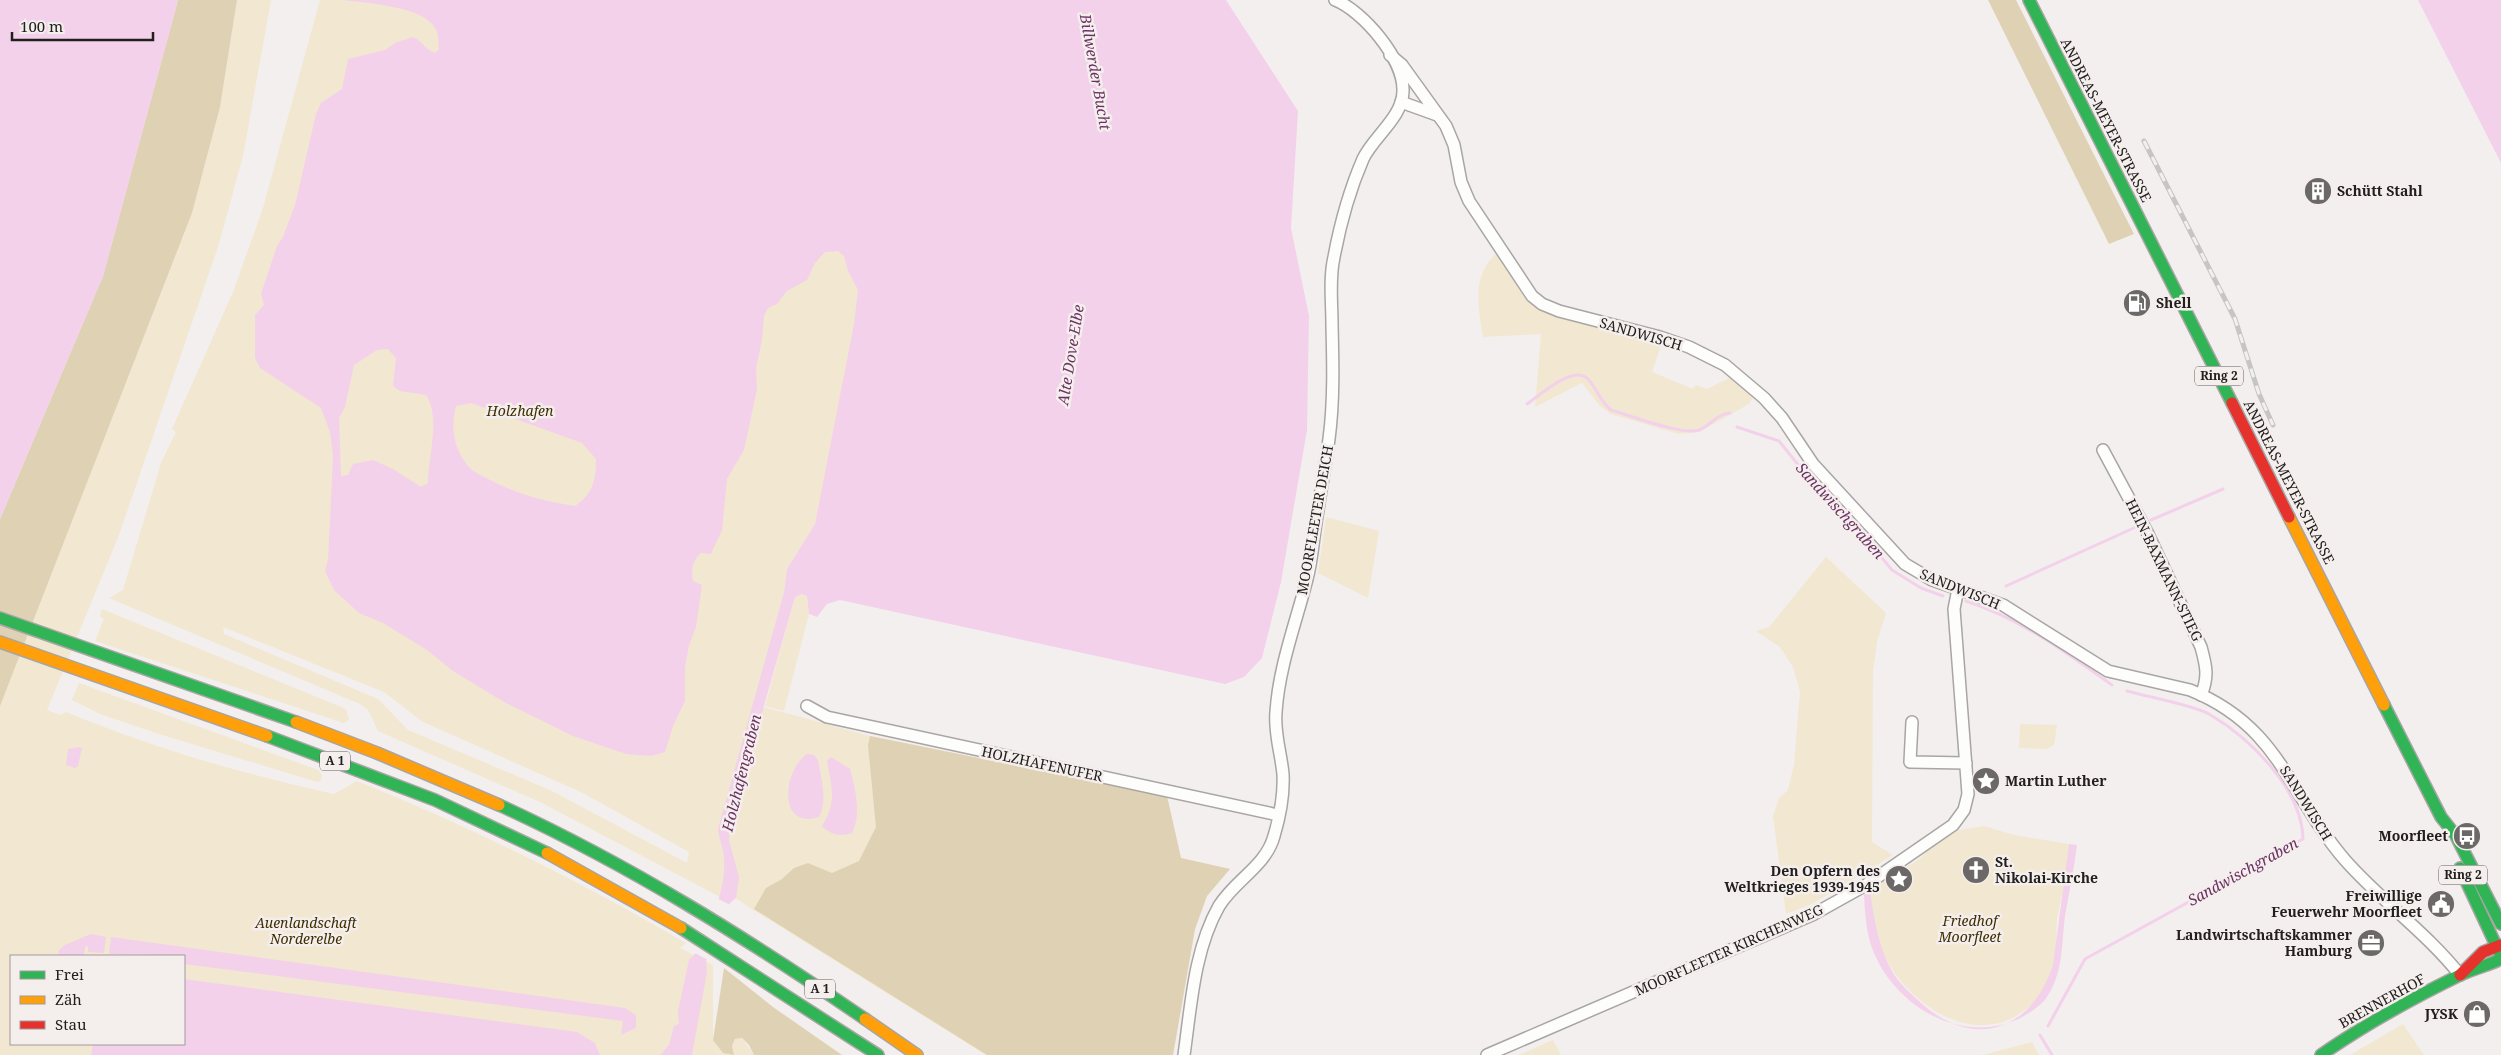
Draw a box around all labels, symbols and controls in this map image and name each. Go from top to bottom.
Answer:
scale bar [12,10,154,42]
water label: Billwerder Bucht [1076,11,1116,132]
text: 100 m [20,16,63,36]
street label: ANDREAS-MEYER-STRASSE [2057,34,2156,205]
building icon: Schütt Stahl [2303,176,2333,206]
place label: Schütt Stahl [2337,181,2423,200]
fuel station icon: Shell [2122,288,2152,318]
place label: Shell [2156,293,2191,312]
water label: Alte Dove-Elbe [1052,303,1088,407]
street label: SANDWISCH [1598,313,1685,354]
road number: Ring 2 [2195,366,2243,386]
street label: ANDREAS-MEYER-STRASSE [2240,396,2339,567]
park label: Holzhafen [486,401,554,420]
street label: MOORFLEETER DEICH [1292,444,1337,596]
water label: Sandwischgraben [1792,458,1889,563]
street label: HEIN-BAXMANN-STIEG [2122,495,2207,644]
street label: SANDWISCH [1917,564,2003,613]
water label: Holzhafengraben [717,712,765,834]
street label: HOLZHAFENUFER [980,741,1105,786]
road number: A 1 [320,751,350,770]
street label: SANDWISCH [2276,762,2337,844]
place icon: Martin Luther [1971,766,2001,796]
place label: Martin Luther [2005,771,2107,790]
bus stop icon: Moorfleet [2452,821,2482,851]
place label: Moorfleet [2378,826,2448,845]
water label: Sandwischgraben [2184,833,2301,910]
place label: St. Nikolai-Kirche [1995,852,2098,887]
church icon: St. Nikolai-Kirche [1961,855,1991,885]
place label: Den Opfern des Weltkrieges 1939-1945 [1724,861,1880,896]
place icon: Den Opfern des Weltkrieges 1939-1945 [1884,864,1914,894]
road number: Ring 2 [2439,866,2487,884]
place label: Freiwillige Feuerwehr Moorfleet [2271,886,2422,921]
public building icon: Freiwillige Feuerwehr Moorfleet [2426,889,2456,919]
street label: MOORFLEETER KIRCHENWEG [1632,899,1826,1000]
park label: Friedhof Moorfleet [1937,911,2002,946]
park label: Auenlandschaft Norderelbe [254,913,358,948]
place label: Landwirtschaftskammer Hamburg [2176,925,2353,960]
office icon: Landwirtschaftskammer Hamburg [2356,928,2386,958]
legend [10,955,185,1045]
text: Frei [55,964,84,984]
street label: BRENNERHOF [2335,969,2428,1032]
road number: A 1 [805,980,835,999]
text: Zäh [55,989,82,1009]
shop icon: JYSK [2462,999,2492,1029]
place label: JYSK [2424,1004,2459,1023]
text: Stau [55,1014,87,1034]

